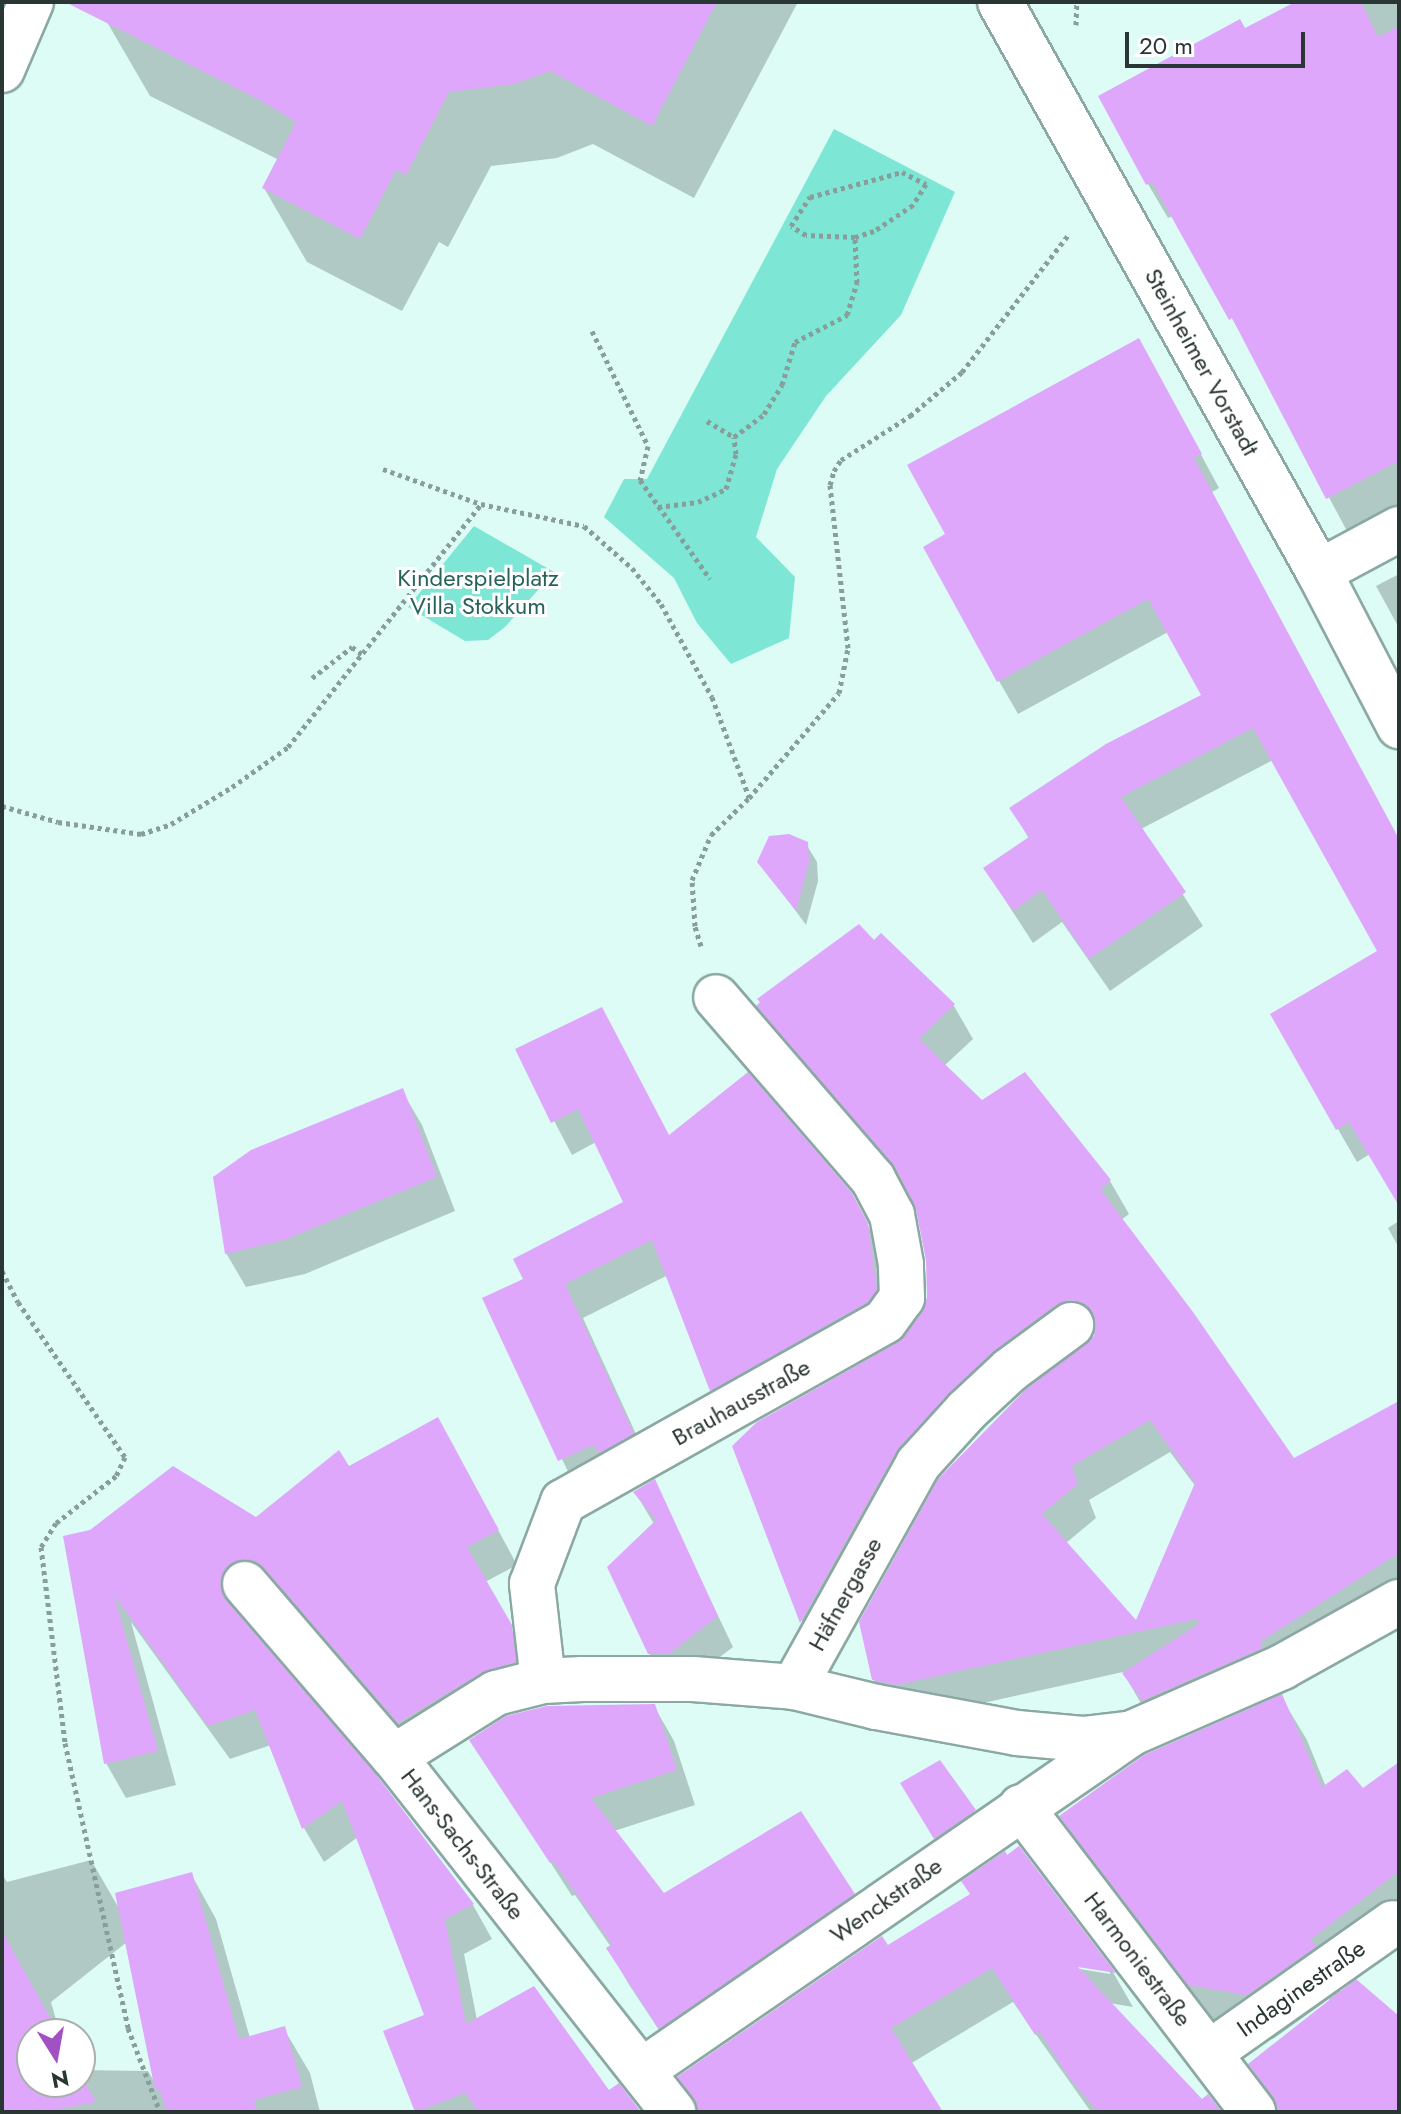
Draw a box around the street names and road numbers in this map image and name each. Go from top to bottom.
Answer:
street label: Steinheimer Vorstadt [1139,263,1265,461]
street label: Brauhausstraße [667,1352,815,1452]
street label: Häfnergasse [802,1532,888,1656]
street label: Hans-Sachs-Straße [395,1763,531,1925]
street label: Wenckstraße [825,1851,947,1949]
street label: Harmoniestraße [1078,1886,1198,2032]
street label: Indaginestraße [1231,1933,1371,2043]

